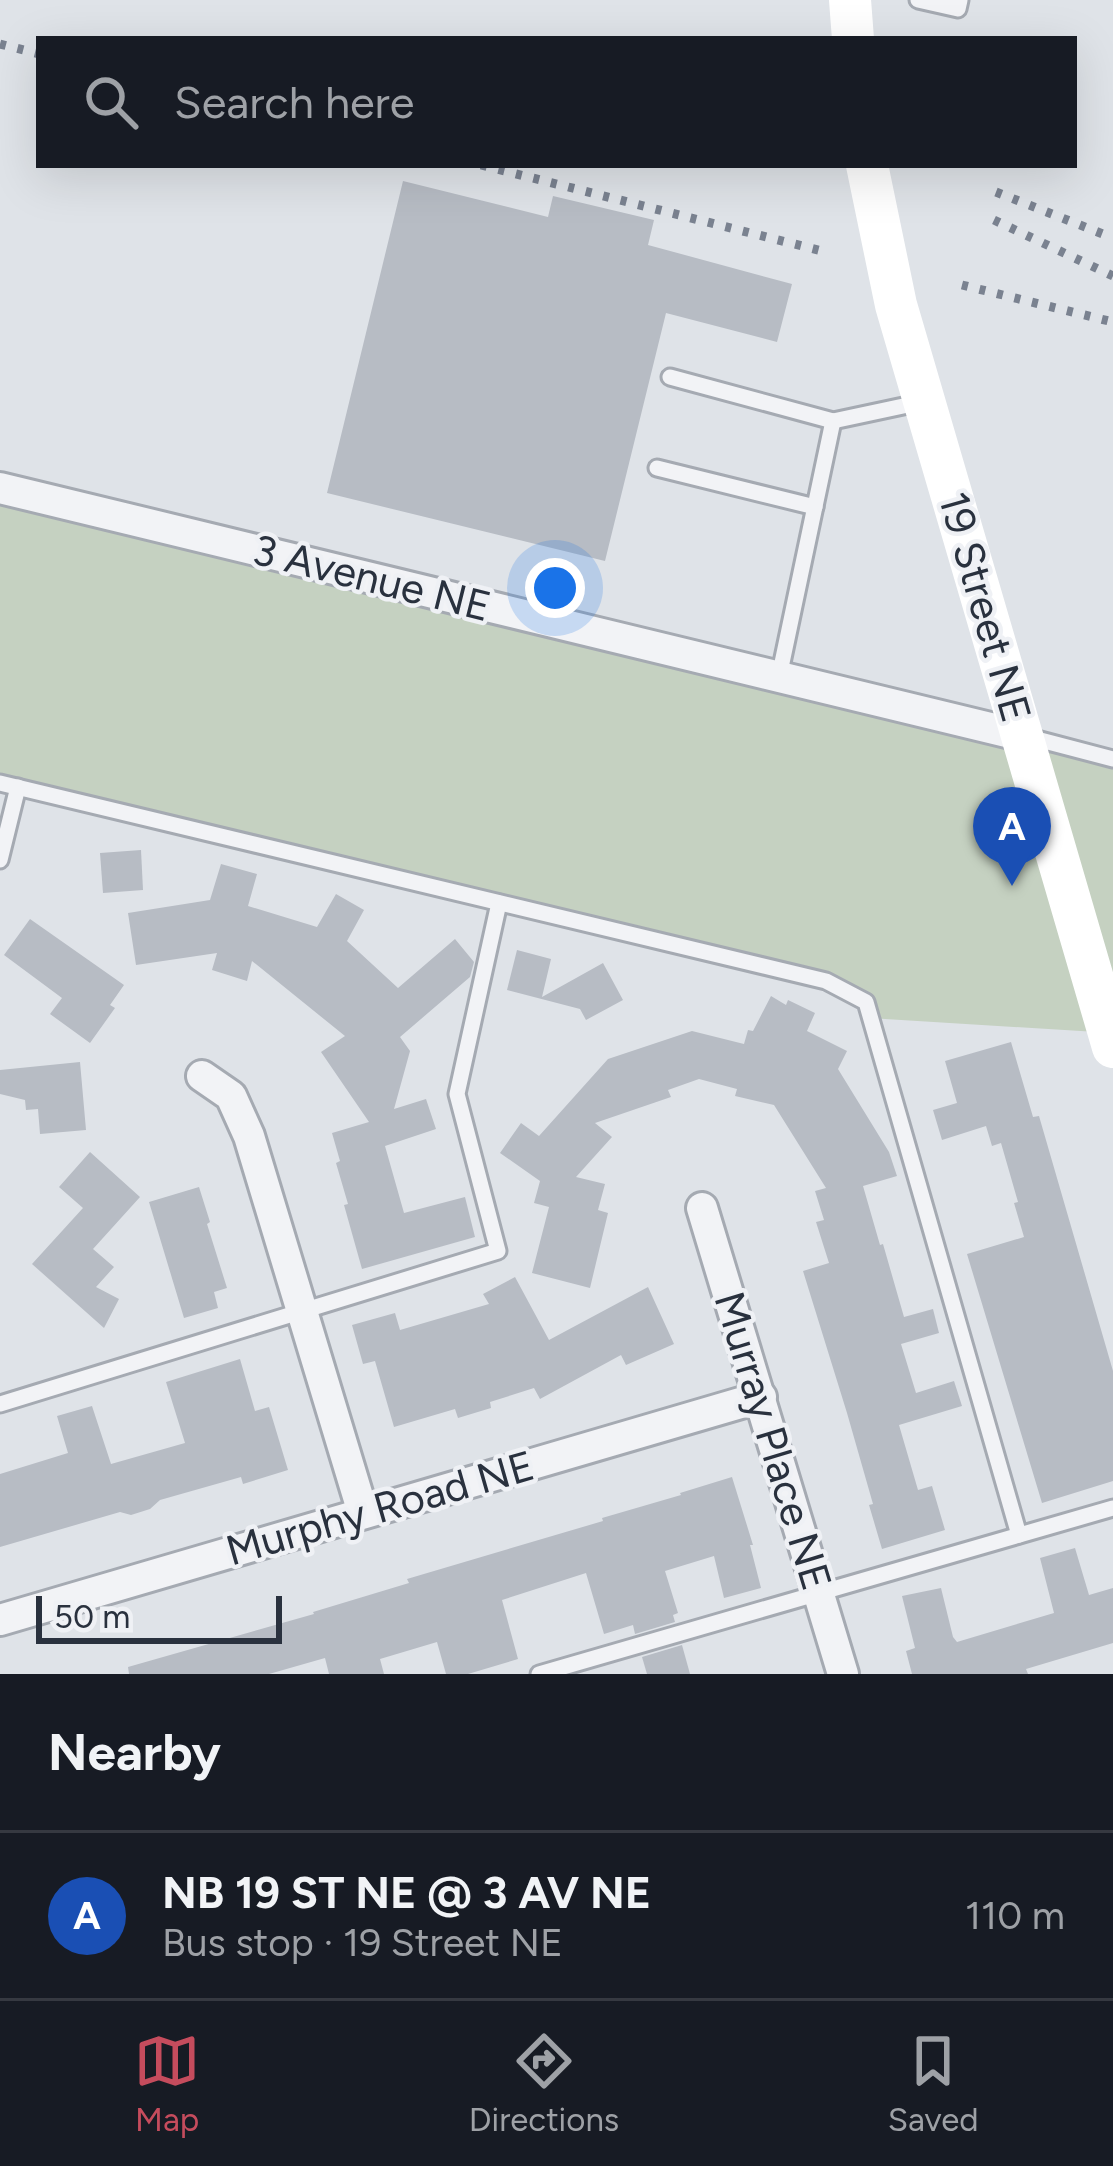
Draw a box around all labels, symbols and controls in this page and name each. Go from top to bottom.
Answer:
search box [36,36,1077,168]
icon: search [78,69,144,135]
text: Search here [174,75,414,129]
street label: 19 Street NE [928,486,1042,728]
street label: 3 Avenue NE [248,524,496,632]
your location [525,558,585,618]
pin: A [973,787,1051,886]
street label: Murray Place NE [703,1286,843,1596]
street label: Murphy Road NE [220,1440,540,1576]
scale bar [36,1590,282,1643]
text: 50 m [54,1597,130,1636]
text: Nearby [48,1722,221,1783]
text: NB 19 ST NE @ 3 AV NE [162,1865,651,1919]
text: A [73,1892,101,1939]
text: 110 m [965,1892,1065,1939]
text: Bus stop · 19 Street NE [162,1919,563,1966]
tab: Map [134,2028,200,2139]
tab: Directions [469,2028,619,2139]
tab: Saved [888,2028,979,2139]

